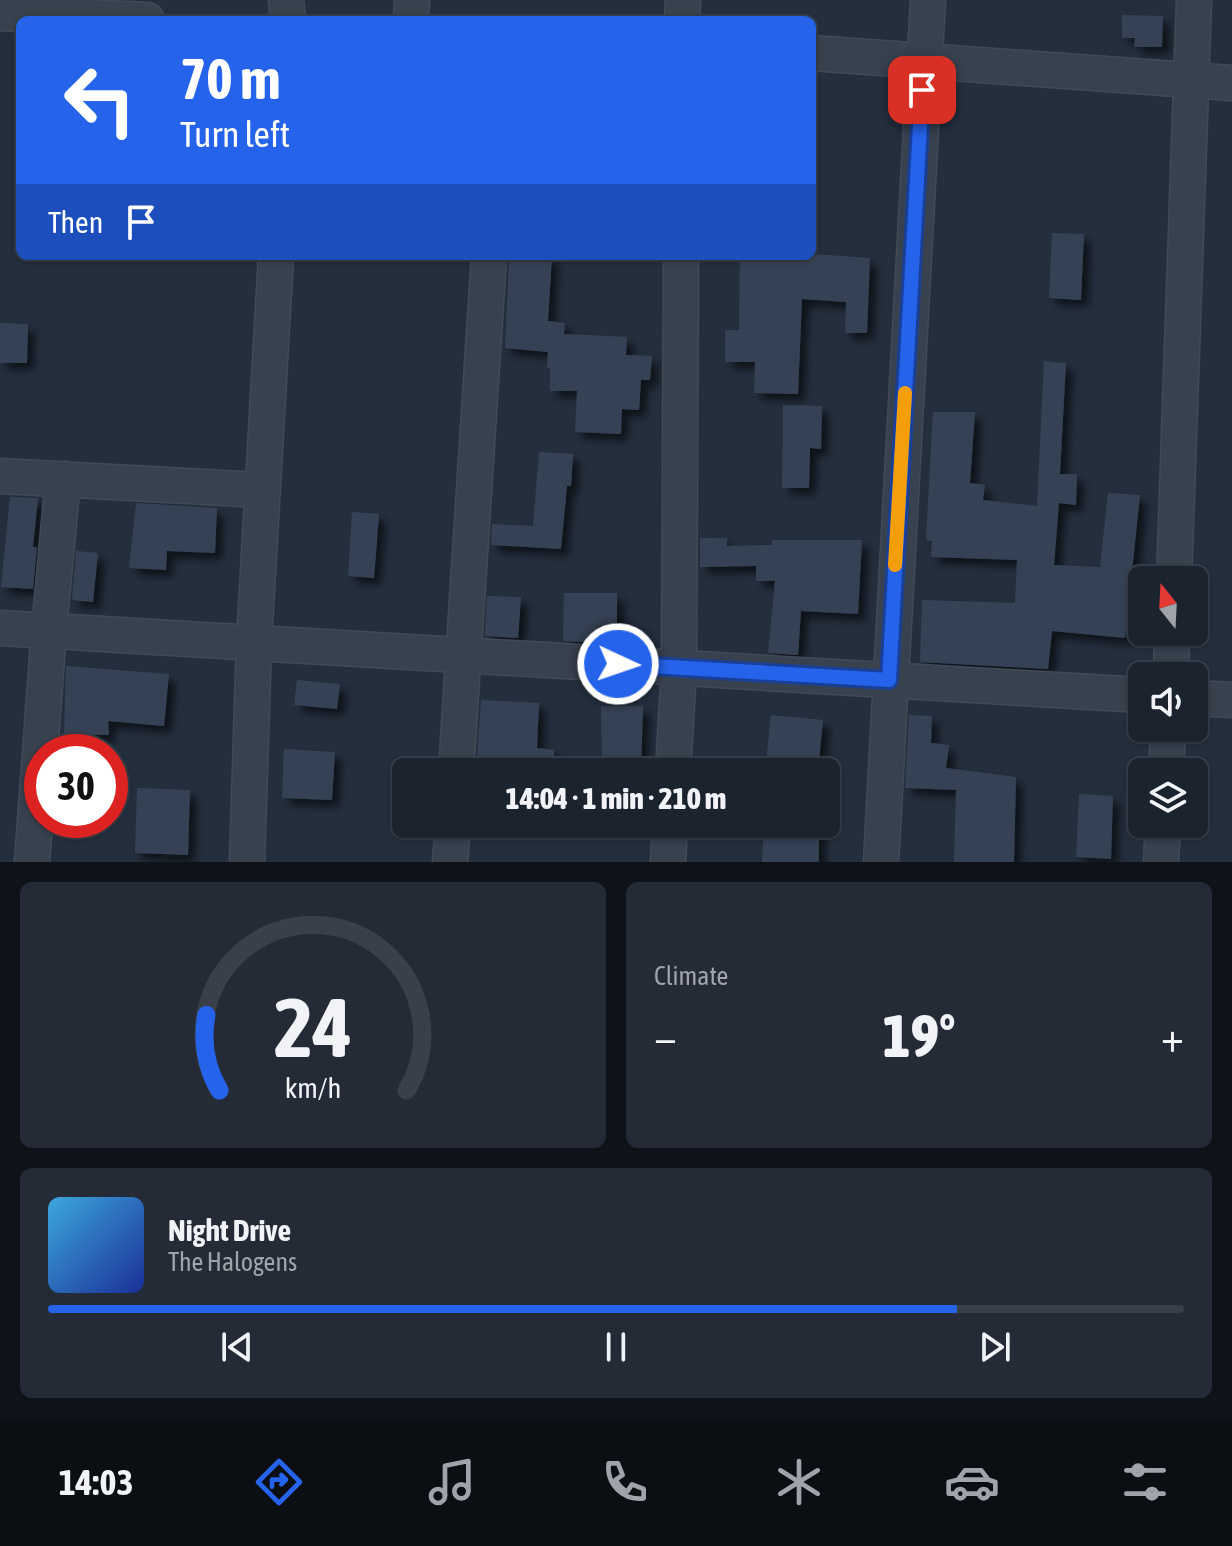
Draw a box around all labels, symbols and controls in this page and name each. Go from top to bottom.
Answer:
text: 70 m [180,47,281,111]
icon: left [48,48,152,152]
pin [888,56,956,124]
icon: arrive [900,68,944,112]
text: Turn left [180,113,290,155]
icon: arrive [119,200,163,244]
text: Then [48,205,103,239]
north arrow [1128,566,1208,646]
map controls [1128,566,1208,838]
position arrow [576,622,660,706]
button: sound [1128,662,1208,742]
speed limit sign: 30 [24,734,128,838]
button: layers [1128,758,1208,838]
text: 14:04 · 1 min · 210 m [506,781,726,815]
text: Climate [654,961,728,991]
text: 24 [274,979,352,1075]
text: 19° [883,1001,955,1070]
text: − [654,1011,677,1061]
text: + [1161,1011,1184,1061]
text: km/h [285,1071,341,1104]
text: Night Drive [168,1213,291,1247]
text: The Halogens [168,1247,297,1277]
icon: previous [215,1325,259,1369]
icon: pause [594,1325,638,1369]
icon: next [973,1325,1017,1369]
icon: directions [251,1454,307,1510]
icon: music [424,1454,480,1510]
icon: phone [597,1454,653,1510]
icon: climate [771,1454,827,1510]
icon: car [944,1454,1000,1510]
icon: filters [1117,1454,1173,1510]
text: 14:03 [59,1461,133,1503]

